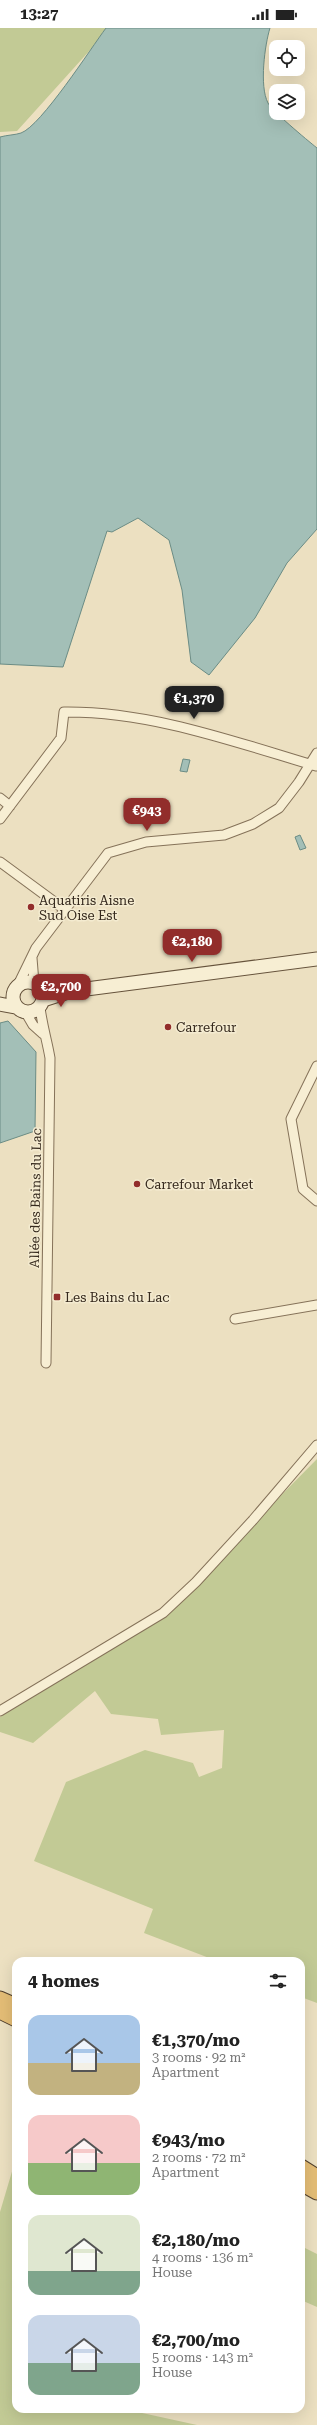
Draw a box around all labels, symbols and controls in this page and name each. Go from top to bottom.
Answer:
text: 13:27 [20,5,58,23]
map controls [269,40,305,120]
button: locate [269,40,305,76]
button: layers [269,84,305,120]
pin: €1,370 [161,686,227,720]
text: €1,370 [174,691,214,706]
pin: €943 [123,798,171,832]
text: €943 [132,803,162,818]
place label: Aquatiris Aisne Sud Oise Est [39,893,134,923]
marker: Aquatiris Aisne Sud Oise Est [26,902,36,912]
pin: €2,180 [159,929,225,963]
text: €2,180 [172,934,212,949]
pin: €2,700 [28,974,94,1008]
text: €2,700 [41,979,81,994]
place label: Carrefour [176,1020,237,1035]
marker: Carrefour [163,1022,173,1032]
street label: Allée des Bains du Lac [27,1128,44,1268]
place label: Carrefour Market [145,1177,253,1192]
marker: Carrefour Market [132,1179,142,1189]
place label: Les Bains du Lac [65,1290,169,1305]
marker: Les Bains du Lac [52,1292,62,1302]
icon: filters [267,1970,289,1992]
text: 4 homes [28,1971,99,1991]
text: €1,370/mo [152,2030,240,2050]
icon: home [60,2031,108,2079]
text: 3 rooms · 92 m² [152,2050,246,2065]
text: Apartment [152,2065,219,2080]
text: €943/mo [152,2130,225,2150]
icon: home [60,2131,108,2179]
text: 2 rooms · 72 m² [152,2150,246,2165]
text: Apartment [152,2165,219,2180]
text: €2,180/mo [152,2230,240,2250]
icon: home [60,2231,108,2279]
text: 4 rooms · 136 m² [152,2250,253,2265]
text: House [152,2265,192,2280]
text: €2,700/mo [152,2330,240,2350]
icon: home [60,2331,108,2379]
text: 5 rooms · 143 m² [152,2350,253,2365]
text: House [152,2365,192,2380]

